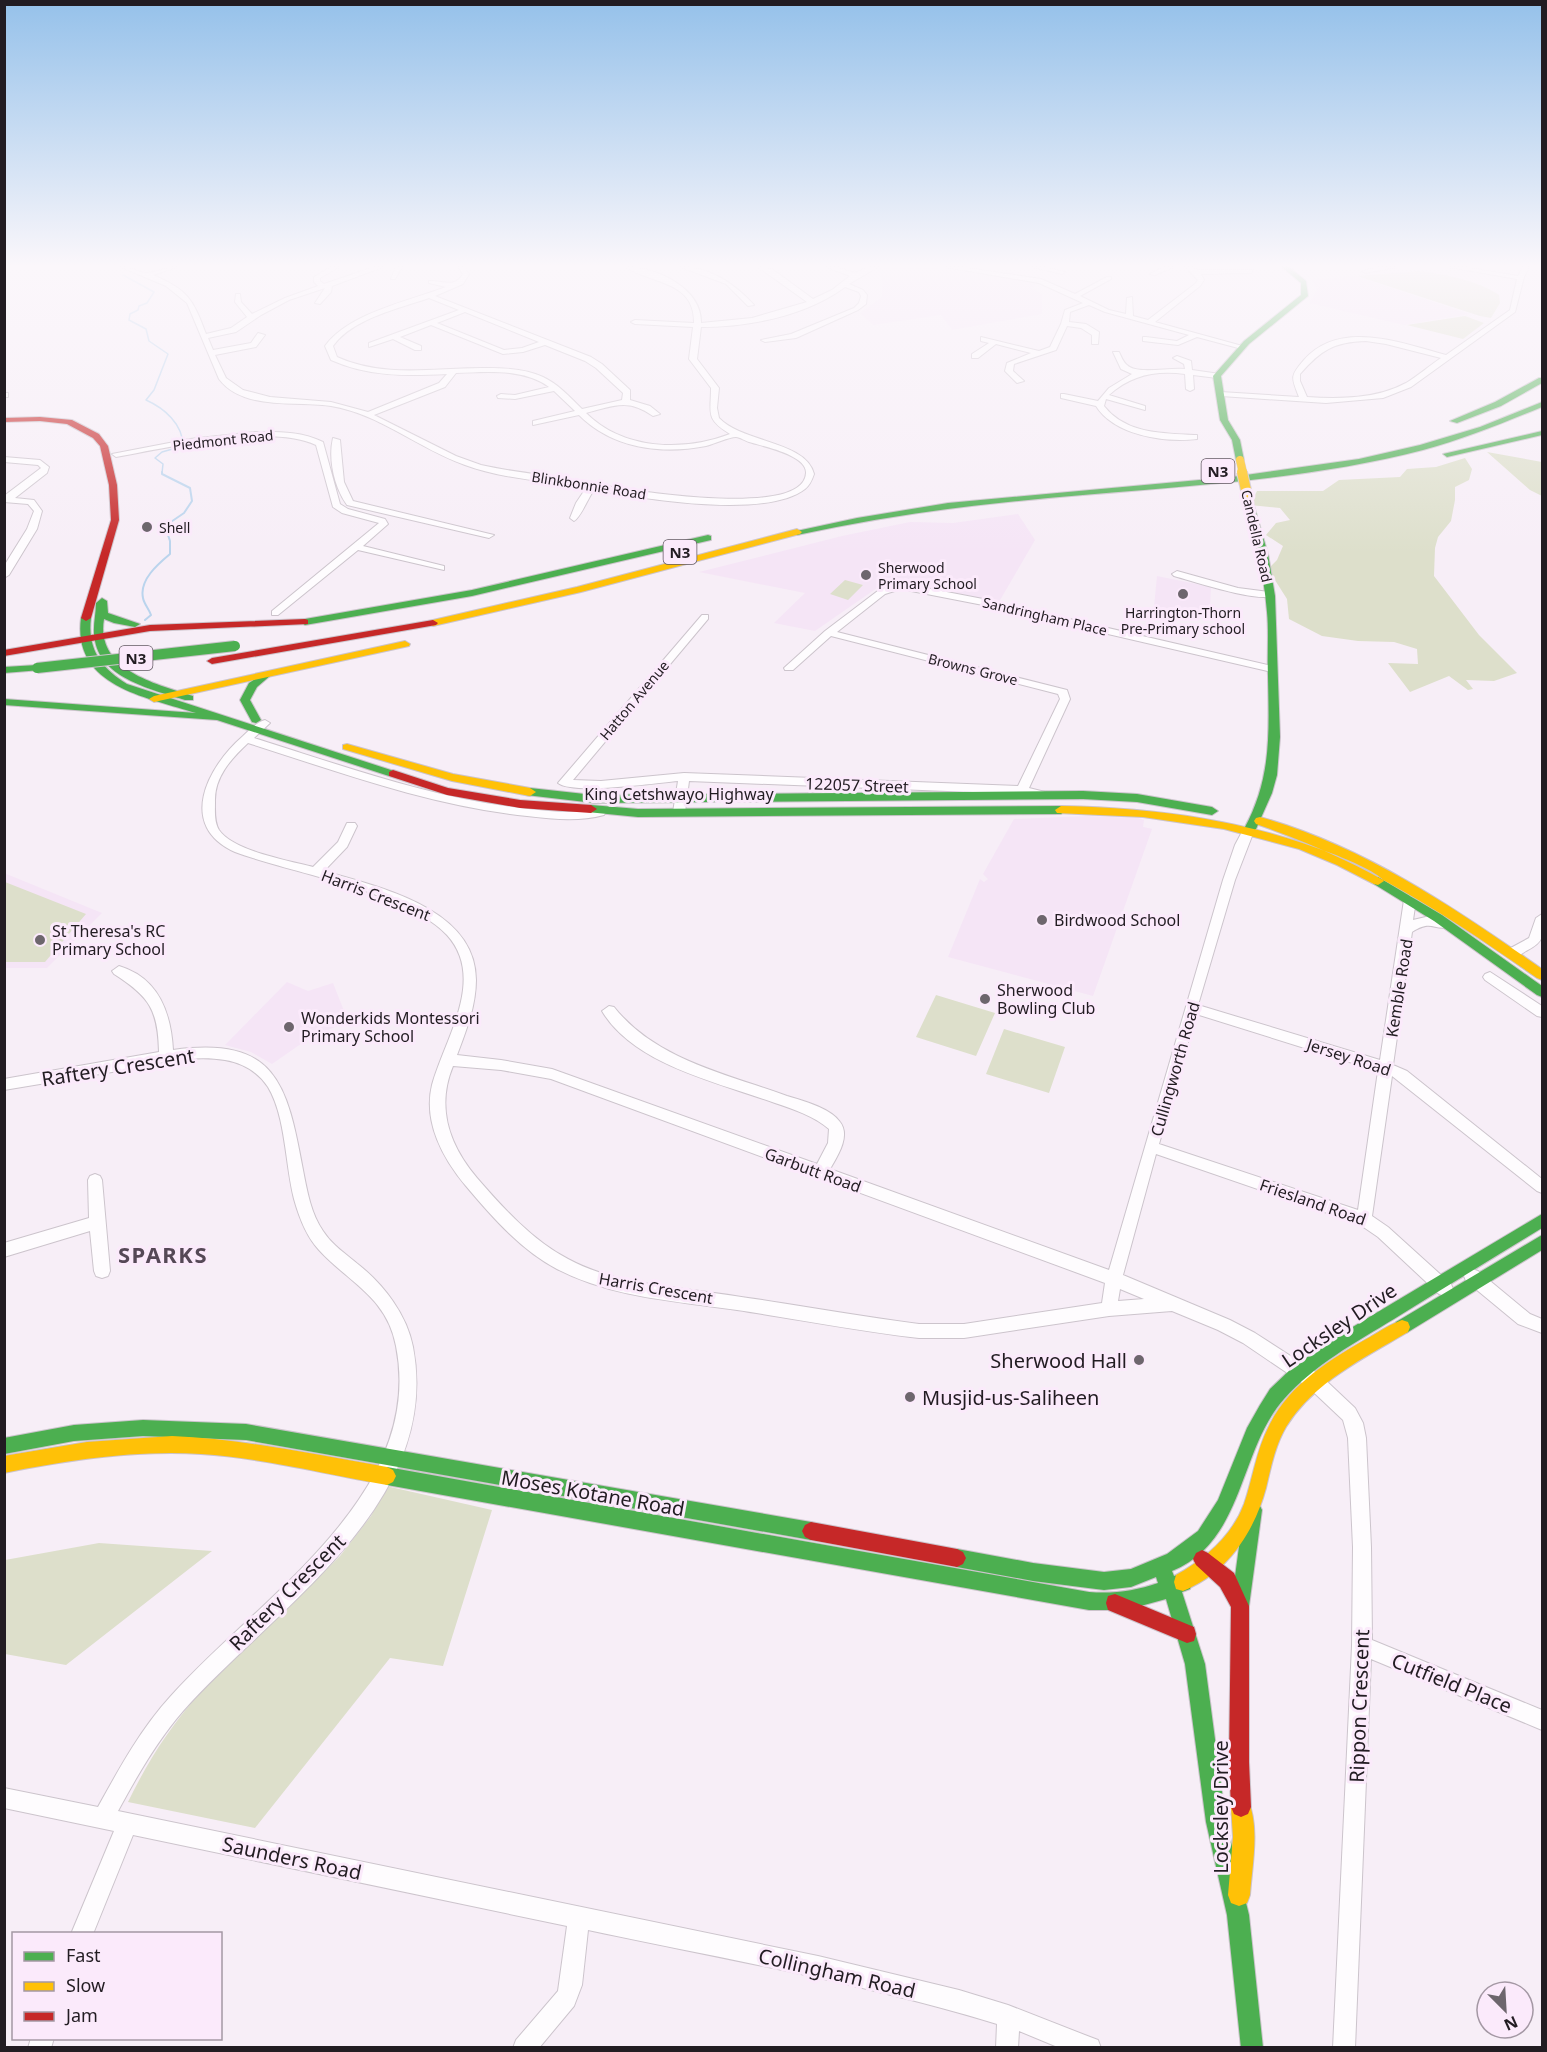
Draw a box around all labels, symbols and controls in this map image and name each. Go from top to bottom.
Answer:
street label: Piedmont Road [172,425,274,455]
road number: N3 [1202,459,1234,483]
street label: Blinkbonnie Road [530,467,648,503]
street label: Candella Road [1237,488,1277,584]
place label: Shell [159,518,190,537]
marker: Shell [140,520,154,534]
road number: N3 [664,540,696,564]
place label: Sherwood Primary School [878,558,977,593]
marker: Sherwood Primary School [859,568,873,582]
marker: Harrington-Thorn Pre-Primary school [1176,587,1190,601]
street label: Sandringham Place [981,592,1109,640]
place label: Harrington-Thorn Pre-Primary school [1121,603,1245,638]
road number: N3 [120,646,152,670]
street label: Browns Grove [926,649,1020,689]
street label: Hatton Avenue [595,656,673,744]
street label: 122057 Street [805,772,909,798]
street label: King Cetshwayo Highway [584,783,775,805]
street label: Harris Crescent [318,864,434,926]
place label: Birdwood School [1054,909,1180,931]
marker: Birdwood School [1035,913,1049,927]
place label: St Theresa's RC Primary School [52,920,165,960]
marker: St Theresa's RC Primary School [33,933,47,947]
street label: Kemble Road [1380,937,1418,1039]
place label: Sherwood Bowling Club [997,979,1095,1019]
marker: Sherwood Bowling Club [978,992,992,1006]
street label: Cullingworth Road [1145,999,1205,1139]
place label: Wonderkids Montessori Primary School [301,1007,480,1047]
marker: Wonderkids Montessori Primary School [282,1020,296,1034]
street label: Jersey Road [1302,1032,1394,1081]
street label: Raftery Crescent [40,1042,196,1092]
street label: Garbutt Road [762,1142,864,1198]
street label: Friesland Road [1257,1174,1369,1230]
district label: SPARKS [118,1239,208,1269]
street label: Harris Crescent [597,1267,715,1309]
street label: Locksley Drive [1276,1277,1402,1373]
place label: Sherwood Hall [990,1347,1127,1374]
marker: Sherwood Hall [1132,1353,1146,1367]
place label: Musjid-us-Saliheen [922,1384,1099,1411]
marker: Musjid-us-Saliheen [903,1390,917,1404]
street label: Moses Kotane Road [499,1464,687,1522]
street label: Raftery Crescent [223,1528,351,1656]
street label: Rippon Crescent [1343,1629,1375,1783]
street label: Cutfield Place [1388,1647,1516,1719]
street label: Locksley Drive [1207,1740,1234,1874]
street label: Saunders Road [220,1830,364,1886]
legend [12,1932,222,2040]
street label: Collingham Road [756,1942,918,2004]
text: Fast [66,1943,101,1967]
text: Slow [66,1973,105,1997]
north arrow [1475,1980,1535,2040]
text: Jam [64,2003,98,2027]
text: N [1501,2011,1522,2036]

